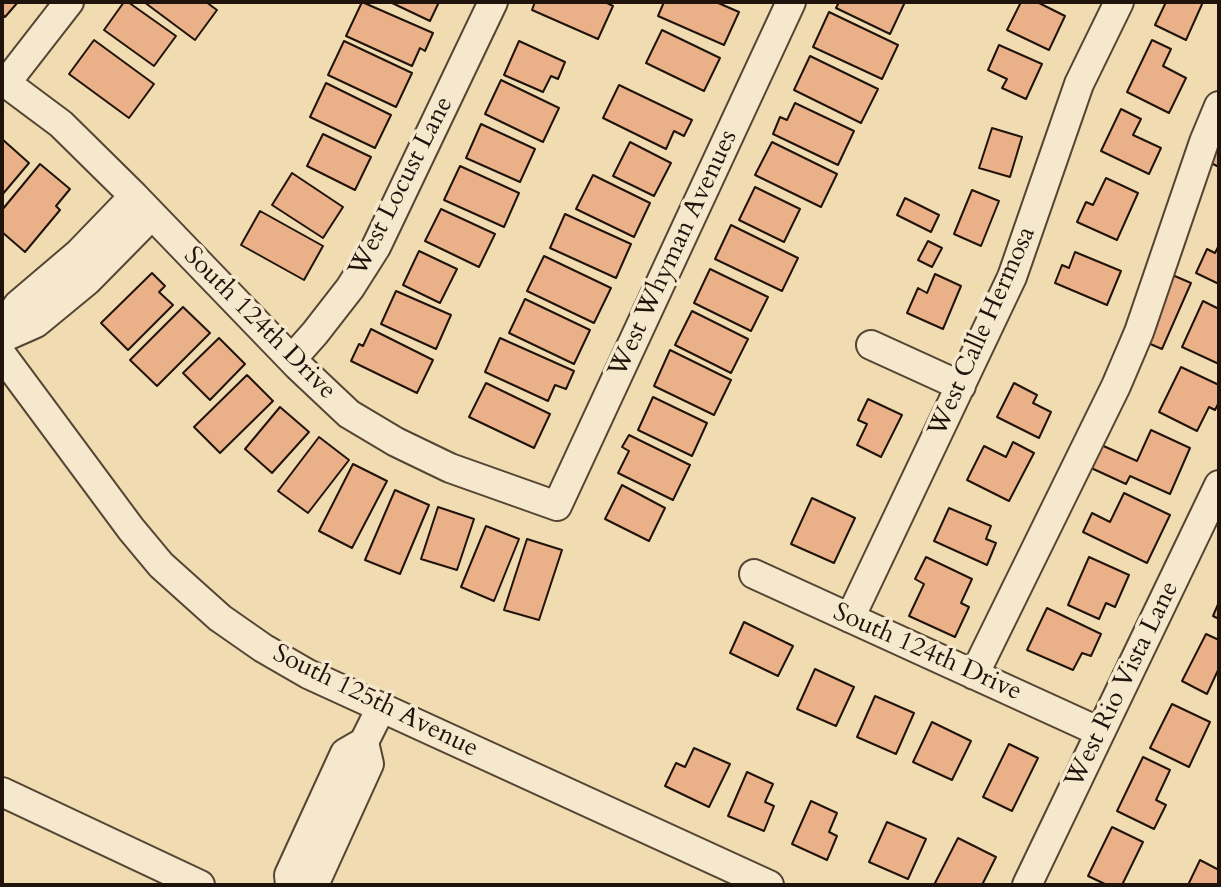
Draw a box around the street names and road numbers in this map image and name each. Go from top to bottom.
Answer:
street label: West Locust Lane [343,92,461,282]
street label: West Whyman Avenues [603,125,745,383]
street label: West Calle Hermosa [923,222,1043,442]
street label: South 124th Drive [176,241,342,407]
street label: West Rio Vista Lane [1059,577,1187,793]
street label: South 124th Drive [828,597,1026,709]
street label: South 125th Avenue [267,639,483,765]

